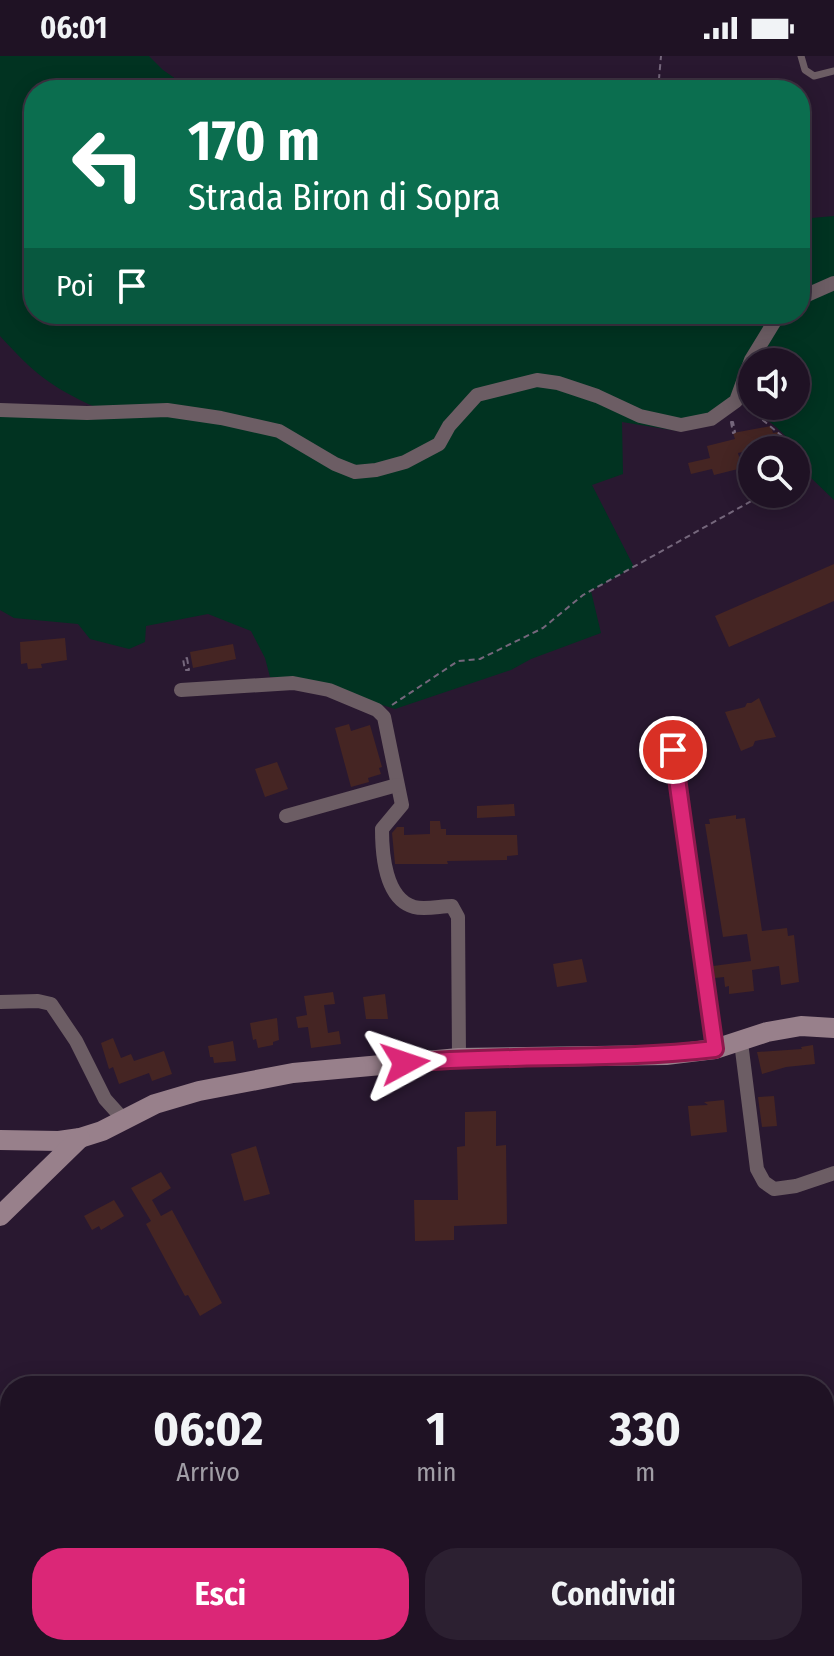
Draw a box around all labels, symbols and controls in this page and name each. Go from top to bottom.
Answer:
text: 06:01 [40,10,107,46]
text: 170 m [188,108,320,175]
icon: left [56,112,160,216]
text: Strada Biron di Sopra [188,176,501,220]
icon: arrive [110,264,154,308]
text: Poi [56,268,94,304]
map controls [738,348,810,508]
button: sound [738,348,810,420]
button: search [738,436,810,508]
pin [639,716,707,784]
icon: arrive [651,728,695,772]
position arrow [363,1021,447,1105]
text: 06:02 [153,1400,263,1458]
text: 1 [426,1400,447,1458]
text: 330 [609,1400,681,1458]
text: Arrivo [176,1457,240,1488]
text: min [416,1457,456,1488]
text: m [635,1457,655,1488]
button: Esci [32,1548,409,1640]
button: Condividi [425,1548,802,1640]

